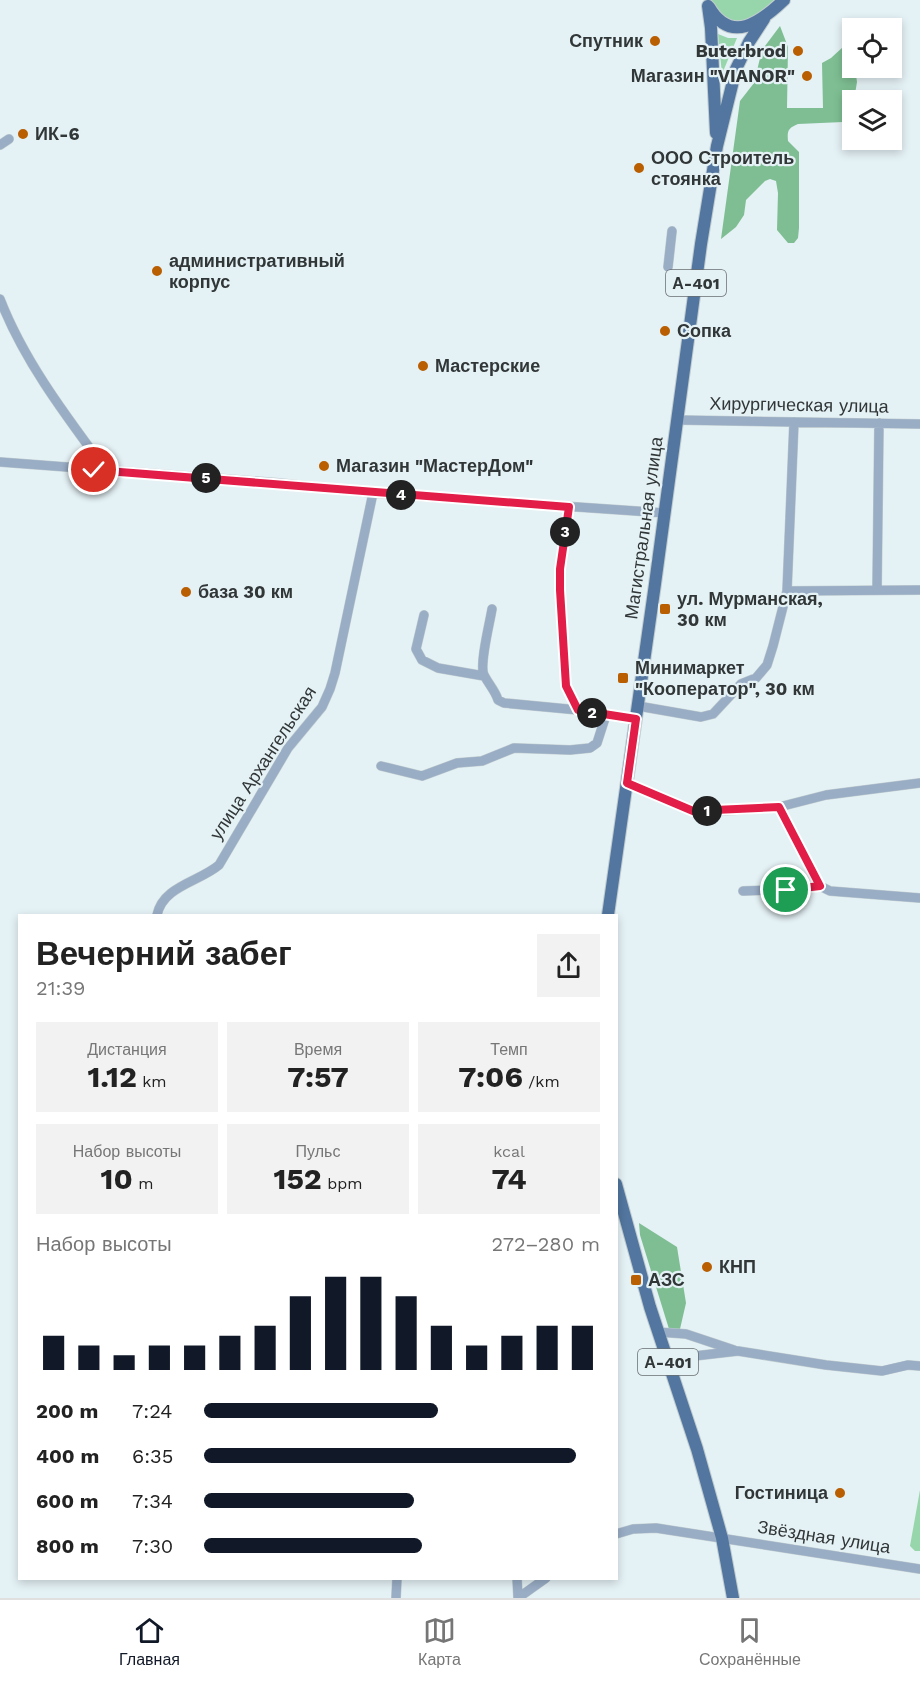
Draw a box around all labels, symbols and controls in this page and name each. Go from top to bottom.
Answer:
map controls [842,18,902,150]
button: locate [842,18,902,78]
place label: Спутник [569,30,644,51]
marker: Спутник [648,34,662,48]
place label: Buterbrod [696,40,786,61]
marker: Buterbrod [791,44,805,58]
place label: Магазин "VIANOR" [631,65,795,86]
marker: Магазин "VIANOR" [800,69,814,83]
button: layers [842,90,902,150]
place label: ИК-6 [35,123,80,144]
marker: ИК-6 [16,127,30,141]
place label: ООО Строитель стоянка [651,147,794,189]
marker: ООО Строитель стоянка [632,161,646,175]
place label: административный корпус [169,250,345,292]
marker: административный корпус [150,264,164,278]
road number: А-401 [666,270,726,296]
place label: Сопка [677,320,732,341]
marker: Сопка [658,324,672,338]
place label: Мастерские [435,355,540,376]
marker: Мастерские [416,359,430,373]
street label: Хирургическая улица [709,392,890,417]
street label: Магистральная улица [620,434,667,621]
pin [68,444,119,495]
icon: check [77,453,110,486]
place label: Магазин "МастерДом" [336,455,533,476]
marker: Магазин "МастерДом" [317,459,331,473]
pin: 5 [191,463,221,493]
text: 5 [201,468,211,487]
pin: 4 [386,480,416,510]
text: 4 [396,485,406,504]
pin: 3 [550,517,580,547]
text: 3 [560,522,570,541]
place label: база 30 км [198,581,293,602]
marker: база 30 км [179,585,193,599]
place label: ул. Мурманская, 30 км [677,588,823,630]
marker: ул. Мурманская, 30 км [658,602,672,616]
place label: Минимаркет "Кооператор", 30 км [635,657,815,699]
marker: Минимаркет "Кооператор", 30 км [616,671,630,685]
street label: улица Архангельская [205,682,320,843]
pin: 2 [577,698,607,728]
text: 2 [587,703,597,722]
pin: 1 [692,796,722,826]
text: 1 [704,801,710,820]
pin [760,864,811,915]
icon: arrive [769,873,802,906]
text: Вечерний забег [36,934,292,973]
button: share [537,934,600,997]
text: 21:39 [36,976,85,1000]
text: Дистанция [87,1040,167,1059]
text: Время [294,1040,342,1059]
text: Темп [490,1040,528,1059]
text: 1.12 [87,1059,137,1094]
text: 7:57 [287,1059,349,1094]
text: 7:06 [458,1059,523,1094]
text: km [137,1072,167,1091]
text: /km [523,1072,560,1091]
text: Набор высоты [73,1142,181,1161]
text: Пульс [296,1142,340,1161]
text: kcal [493,1142,525,1161]
text: 10 [101,1161,133,1196]
text: 152 [273,1161,322,1196]
text: 74 [491,1161,527,1196]
text: m [133,1174,153,1193]
text: bpm [322,1174,363,1193]
text: Набор высоты [36,1232,172,1256]
text: 272–280 m [491,1232,600,1256]
place label: КНП [719,1256,756,1277]
marker: КНП [700,1260,714,1274]
place label: АЗС [648,1269,685,1290]
marker: АЗС [629,1273,643,1287]
road number: А-401 [638,1349,698,1375]
text: 200 m [36,1399,98,1423]
text: 7:24 [132,1399,172,1423]
text: 400 m [36,1444,99,1468]
text: 6:35 [132,1444,173,1468]
place label: Гостиница [735,1482,829,1503]
marker: Гостиница [833,1486,847,1500]
text: 600 m [36,1489,99,1513]
text: 7:34 [132,1489,173,1513]
street label: Звёздная улица [756,1516,893,1558]
text: 800 m [36,1534,99,1558]
text: 7:30 [132,1534,173,1558]
tab: Главная [119,1614,180,1669]
tab: Карта [418,1614,461,1669]
tab: Сохранённые [699,1614,801,1669]

